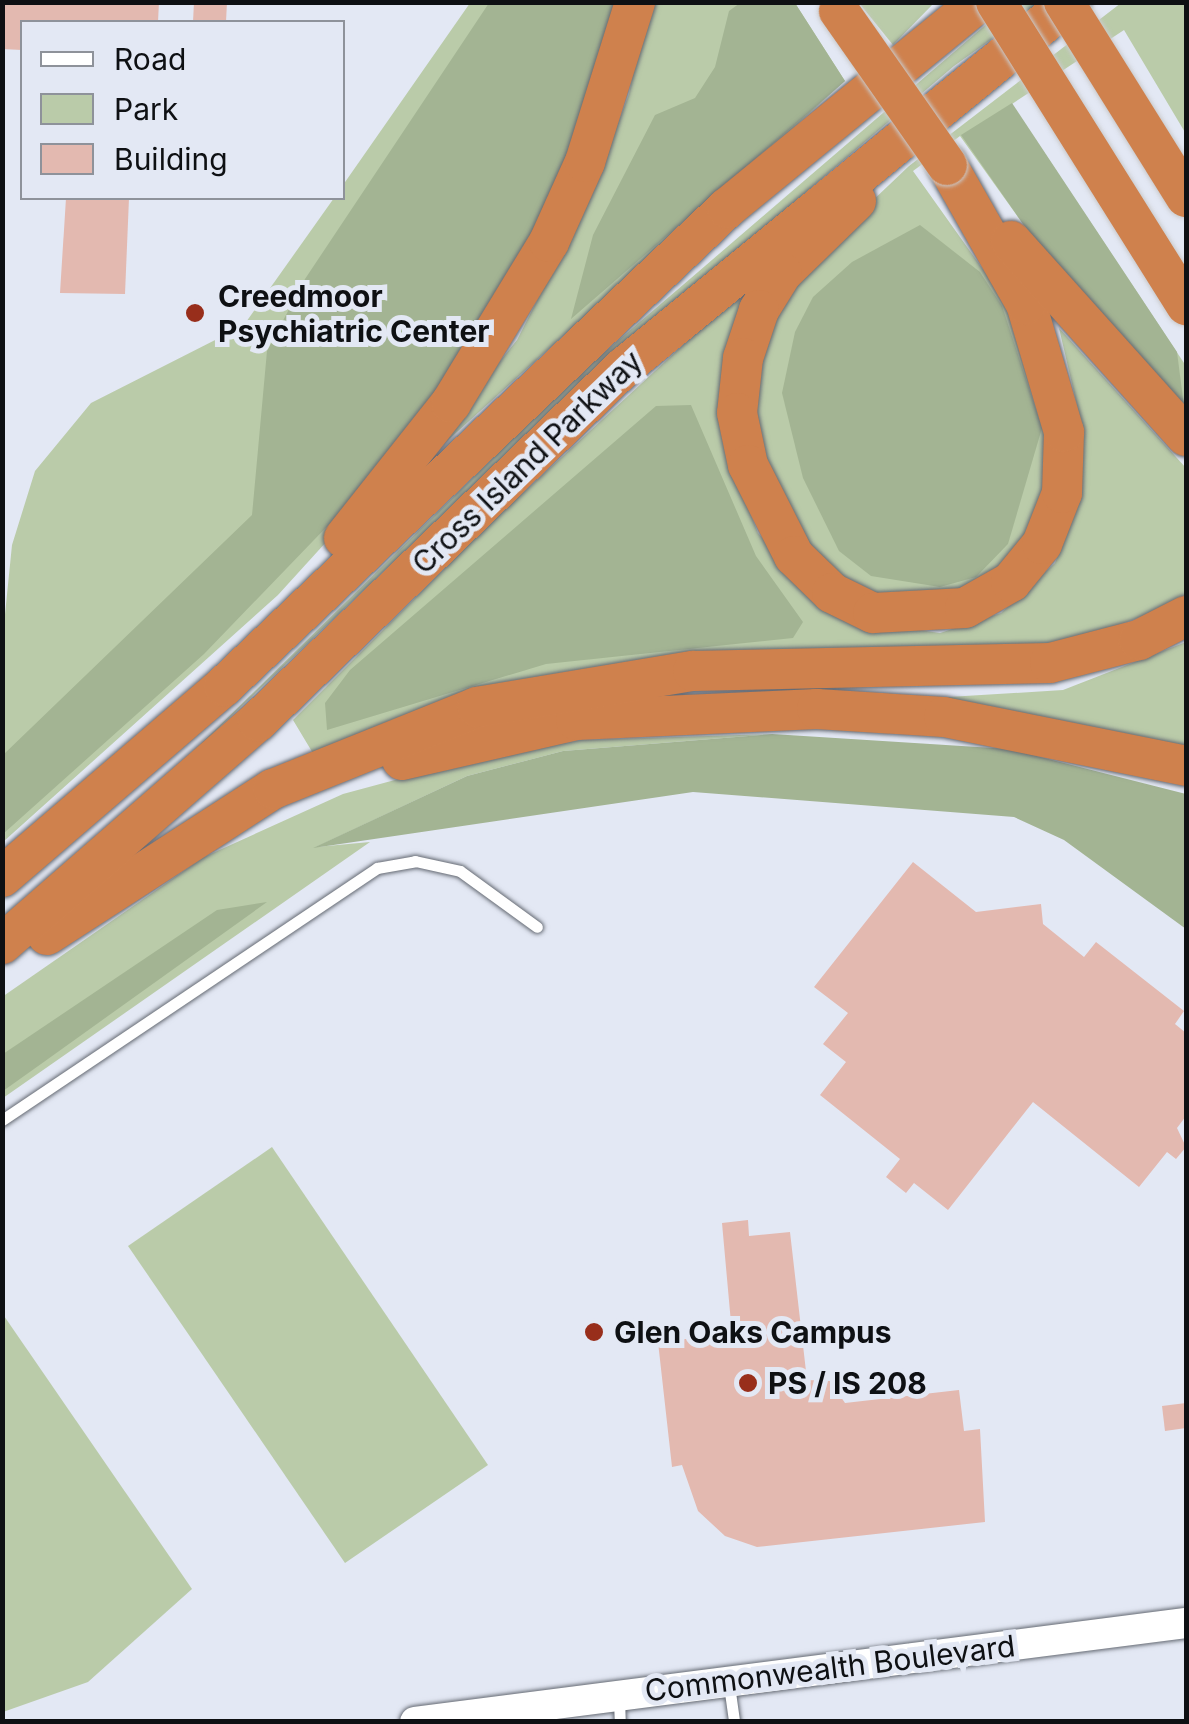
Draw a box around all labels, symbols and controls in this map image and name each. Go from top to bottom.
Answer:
legend [20,20,345,200]
text: Road [114,41,186,77]
text: Park [114,91,178,127]
text: Building [114,141,228,177]
place label: Creedmoor Psychiatric Center [218,278,489,348]
marker: Creedmoor Psychiatric Center [182,300,208,326]
street label: Cross Island Parkway [405,343,649,581]
place label: Glen Oaks Campus [614,1314,892,1350]
marker: Glen Oaks Campus [583,1321,605,1343]
place label: PS / IS 208 [768,1365,927,1401]
marker: PS / IS 208 [737,1372,759,1394]
street label: Commonwealth Boulevard [643,1627,1017,1709]

